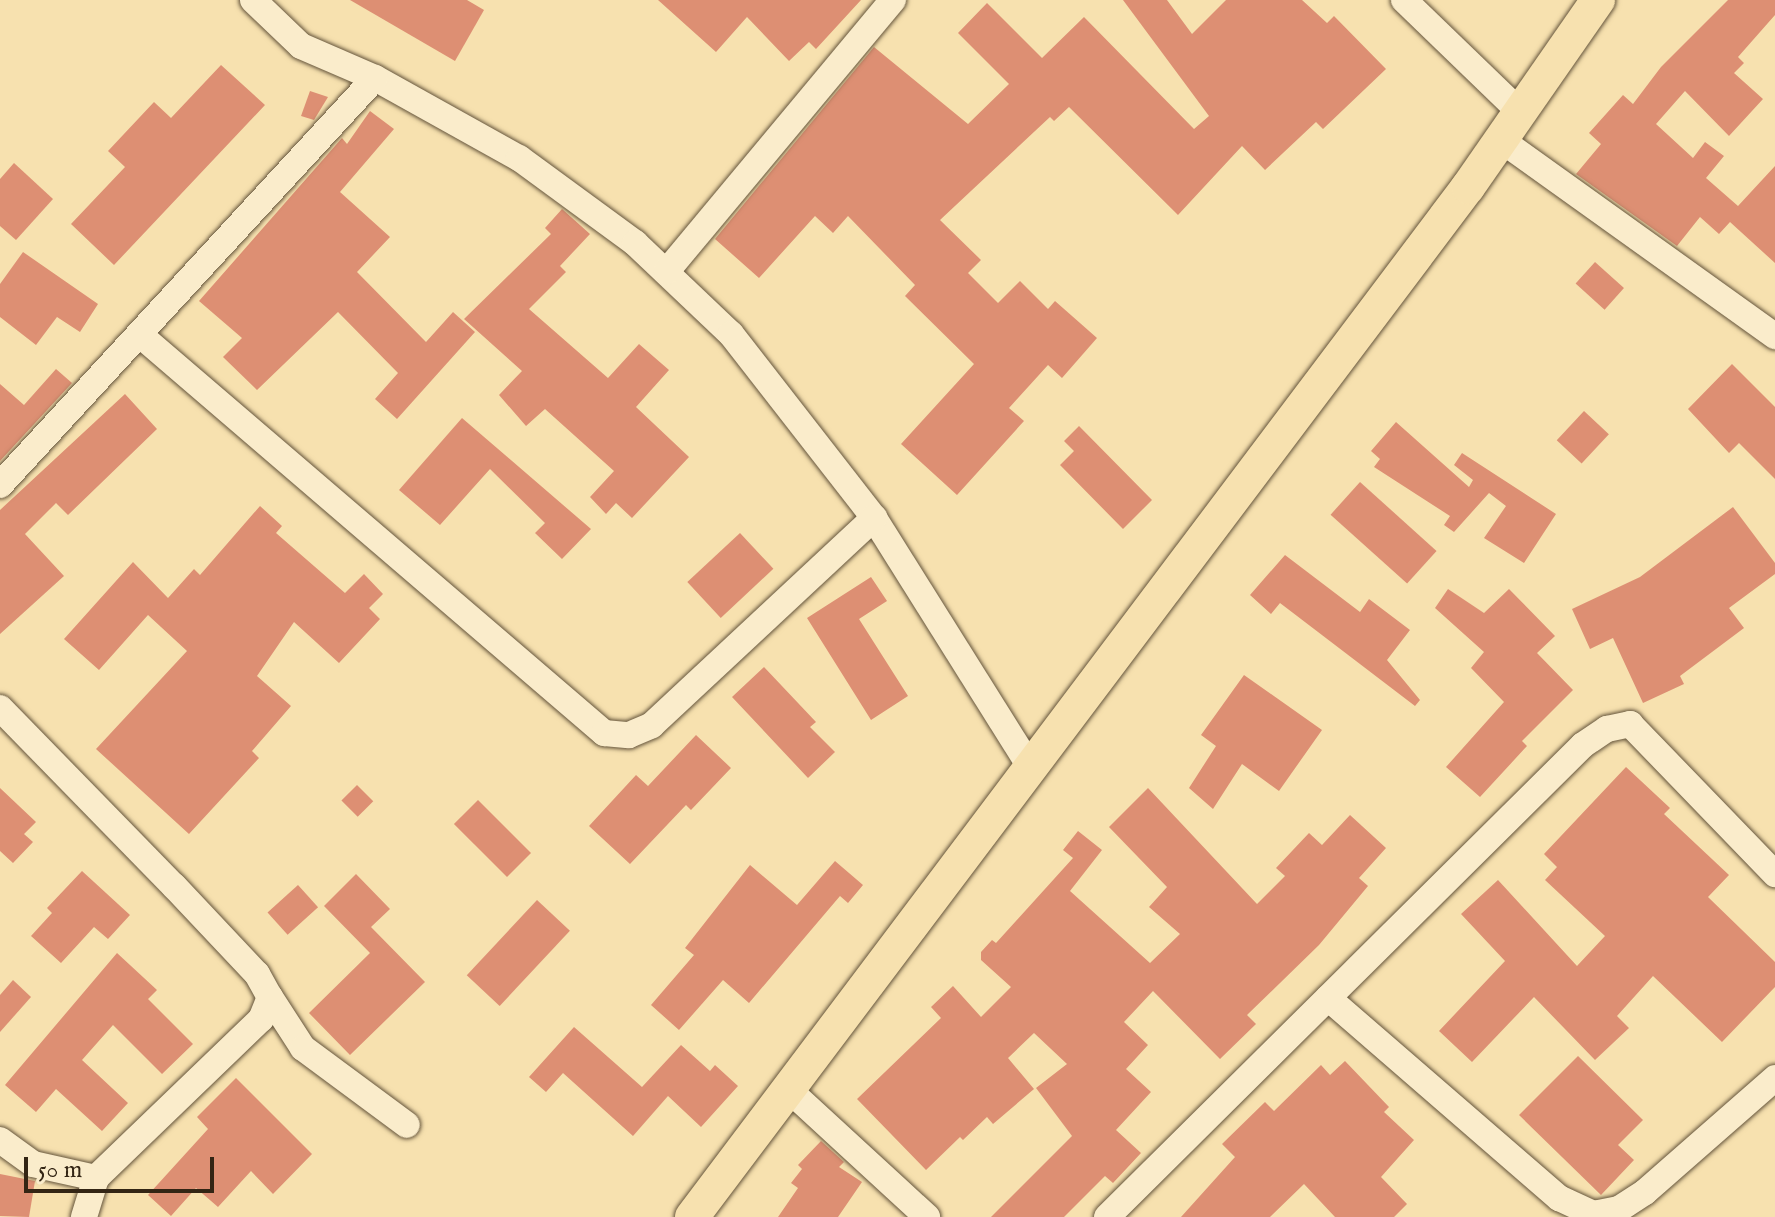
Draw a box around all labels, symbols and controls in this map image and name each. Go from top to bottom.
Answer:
scale bar [28,1141,218,1191]
text: 50 m [38,1155,82,1186]

